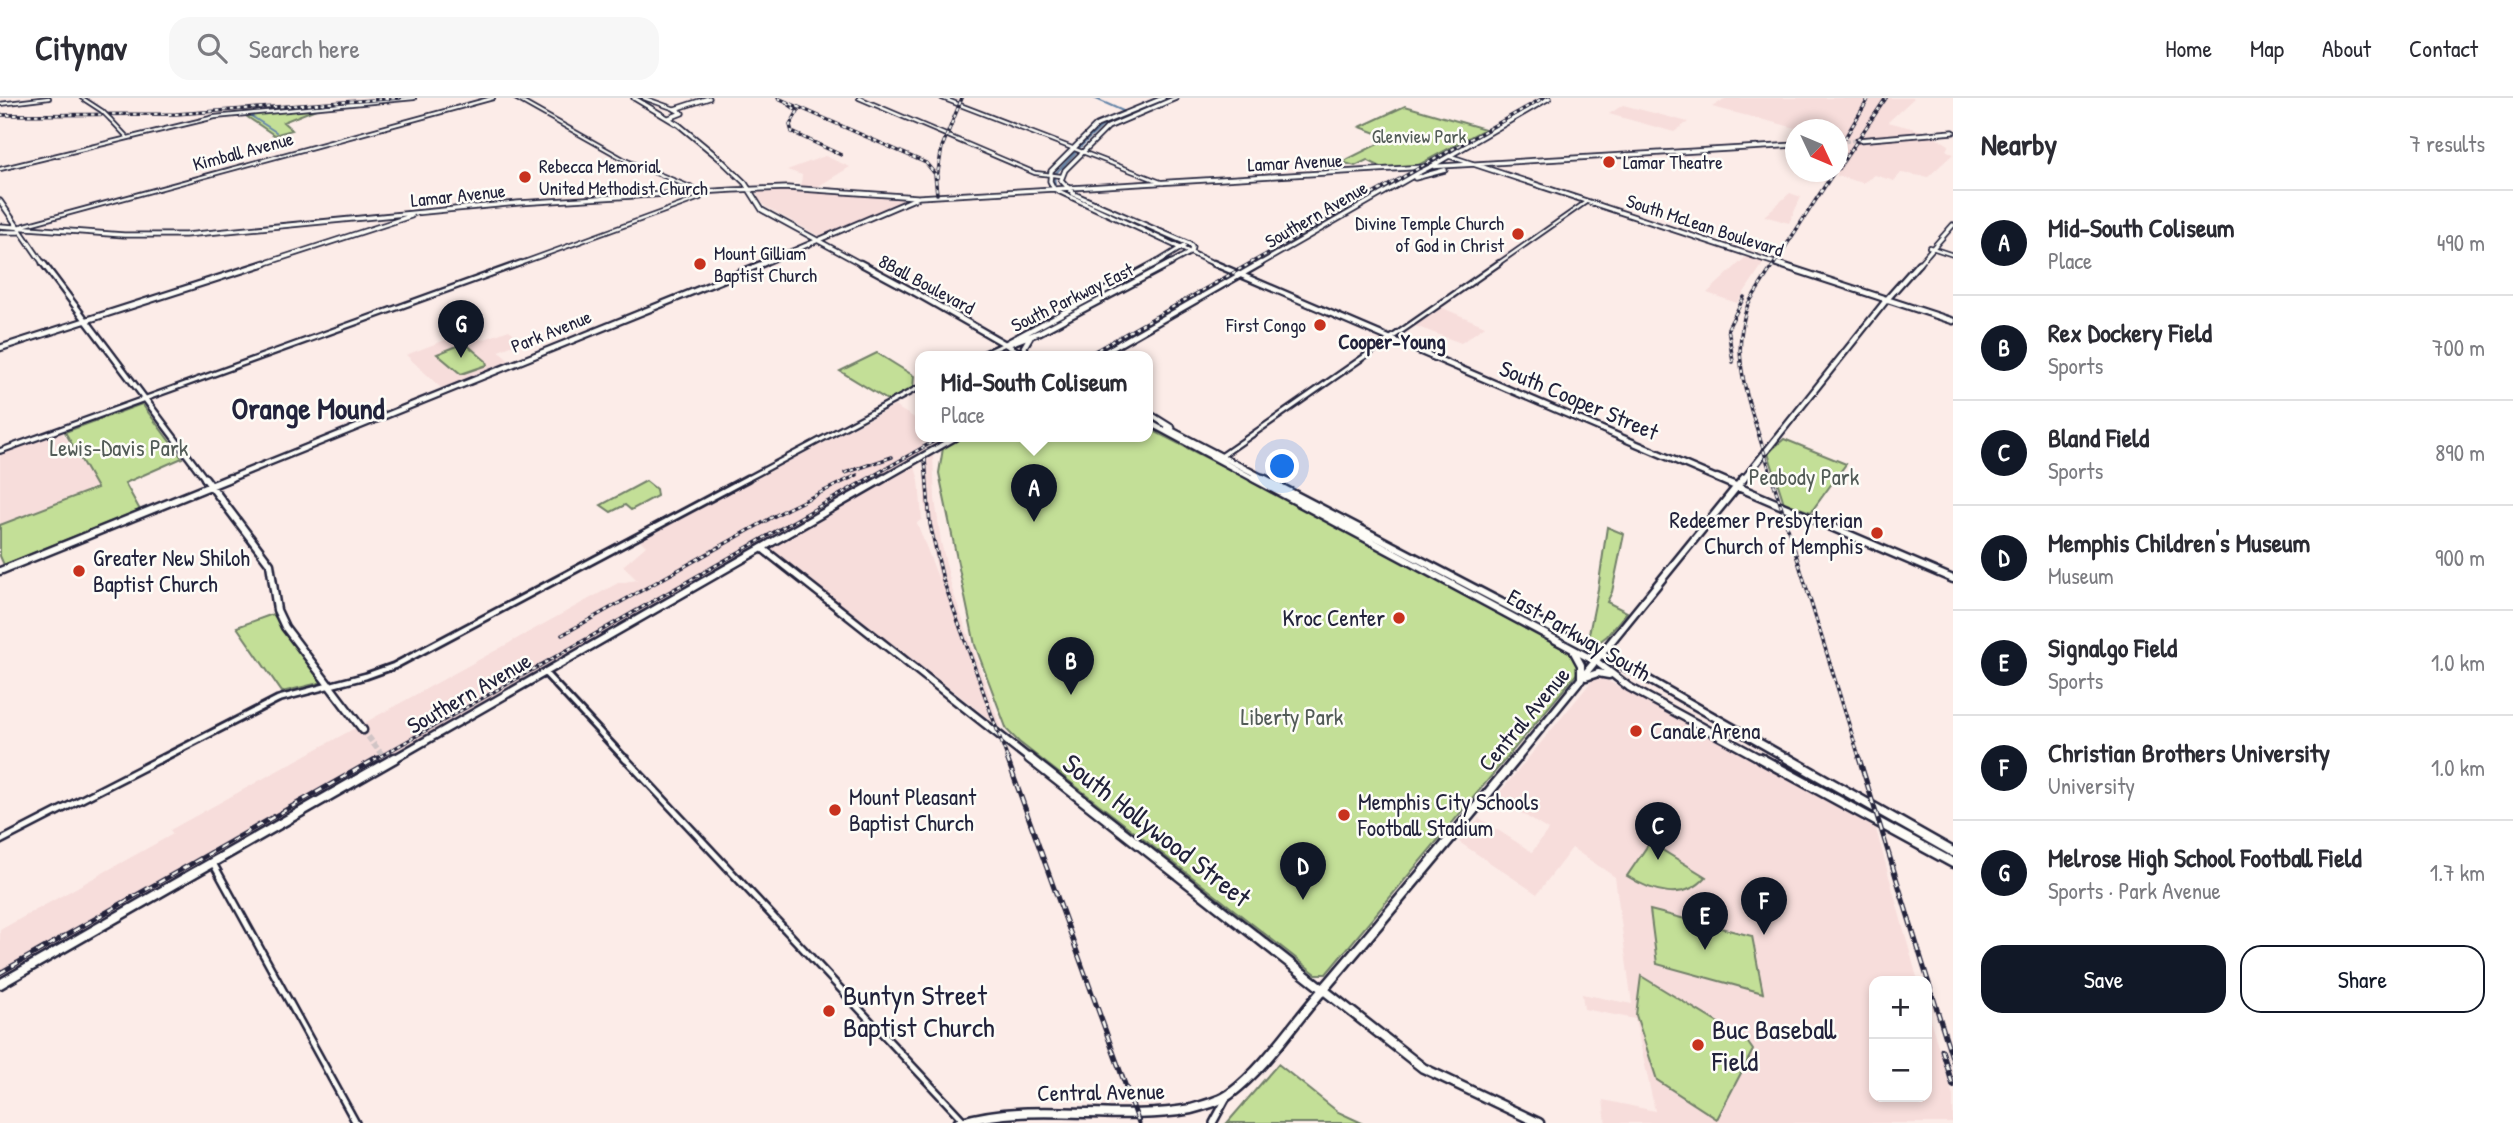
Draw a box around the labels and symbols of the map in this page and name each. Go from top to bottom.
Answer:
north arrow [1785,119,1848,182]
park label: Glenview Park [1372,123,1466,149]
street label: Kimball Avenue [190,125,297,177]
street label: Lamar Avenue [1247,147,1343,177]
place label: Lamar Theatre [1623,149,1723,175]
place label: Rebecca Memorial United Methodist Church [539,153,708,201]
marker: Lamar Theatre [1601,154,1617,170]
marker: Rebecca Memorial United Methodist Church [517,169,533,185]
street label: Southern Avenue [1260,174,1372,254]
street label: Lamar Avenue [410,177,507,213]
street label: South McLean Boulevard [1623,187,1787,263]
place label: Divine Temple Church of God in Christ [1355,210,1504,258]
marker: Divine Temple Church of God in Christ [1510,226,1526,242]
place label: Mount Gilliam Baptist Church [714,240,817,288]
street label: 8Ball Boulevard [874,248,980,320]
marker: Mount Gilliam Baptist Church [692,256,708,272]
street label: South Parkway East [1007,256,1138,338]
pin: G [438,300,484,358]
street label: Park Avenue [507,303,595,359]
place label: First Congo [1225,312,1306,338]
marker: First Congo [1312,317,1328,333]
district label: Cooper-Young [1338,327,1446,357]
street label: South Cooper Street [1495,352,1664,447]
district label: Orange Mound [232,388,385,429]
park label: Lewis-Davis Park [50,432,189,463]
your location [1265,449,1299,483]
park label: Peabody Park [1749,461,1860,492]
pin: A [1011,464,1057,522]
place label: Redeemer Presbyterian Church of Memphis [1670,504,1863,561]
marker: Redeemer Presbyterian Church of Memphis [1869,525,1885,541]
place label: Greater New Shiloh Baptist Church [93,542,250,599]
marker: Greater New Shiloh Baptist Church [71,563,87,579]
street label: East Parkway South [1502,581,1657,688]
place label: Kroc Center [1283,602,1385,633]
marker: Kroc Center [1391,610,1407,626]
pin: B [1048,637,1094,695]
street label: Southern Avenue [401,644,537,741]
street label: Central Avenue [1471,660,1577,778]
park label: Liberty Park [1241,701,1344,732]
place label: Canale Arena [1650,715,1760,746]
marker: Canale Arena [1628,723,1644,739]
street label: South Hollywood Street [1055,744,1259,916]
place label: Mount Pleasant Baptist Church [849,781,977,838]
place label: Memphis City Schools Football Stadium [1357,786,1539,843]
marker: Mount Pleasant Baptist Church [827,802,843,818]
pin: C [1635,802,1681,860]
marker: Memphis City Schools Football Stadium [1336,807,1352,823]
pin: D [1280,842,1326,900]
pin: F [1741,877,1787,935]
pin: E [1682,892,1728,950]
place label: Buntyn Street Baptist Church [843,976,995,1046]
marker: Buntyn Street Baptist Church [821,1003,837,1019]
place label: Buc Baseball Field [1711,1010,1837,1080]
marker: Buc Baseball Field [1690,1037,1706,1053]
street label: Central Avenue [1037,1075,1165,1108]

